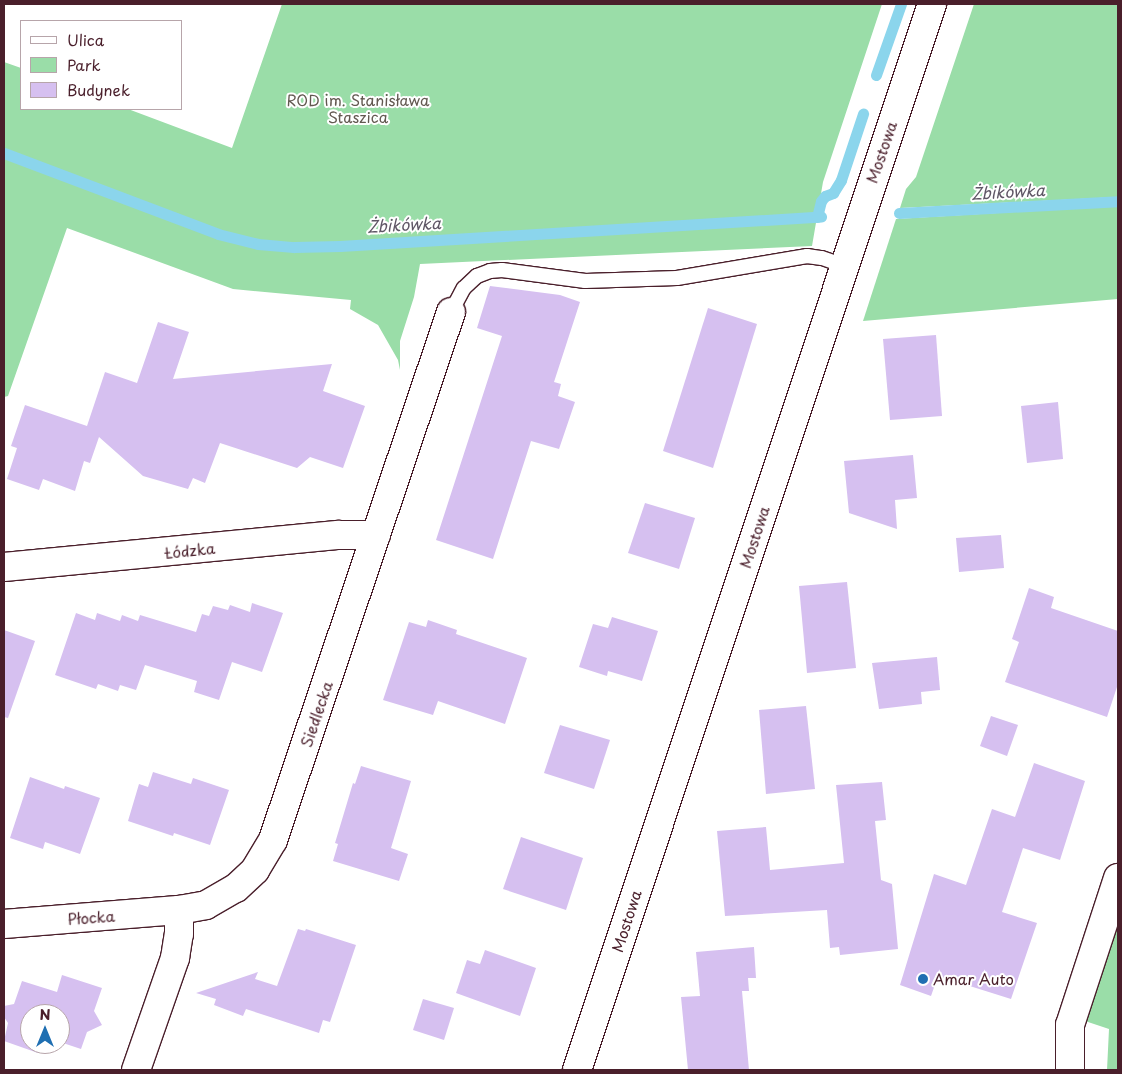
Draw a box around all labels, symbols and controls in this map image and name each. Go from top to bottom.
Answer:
legend [20,20,182,110]
text: Ulica [67,28,104,51]
text: Park [67,53,101,76]
text: Budynek [67,78,130,101]
park label: ROD im. Stanisława Staszica [285,90,431,125]
street label: Mostowa [862,119,900,185]
water label: Żbikówka [971,179,1045,203]
water label: Żbikówka [367,212,441,236]
street label: Mostowa [736,504,772,570]
street label: Łódzka [164,538,216,562]
street label: Siedlecka [296,679,336,749]
street label: Mostowa [608,888,644,954]
street label: Płocka [67,906,115,928]
place label: Amar Auto [933,970,1014,988]
marker: Amar Auto [917,973,929,985]
north arrow [20,1004,70,1054]
text: N [39,1004,51,1025]

